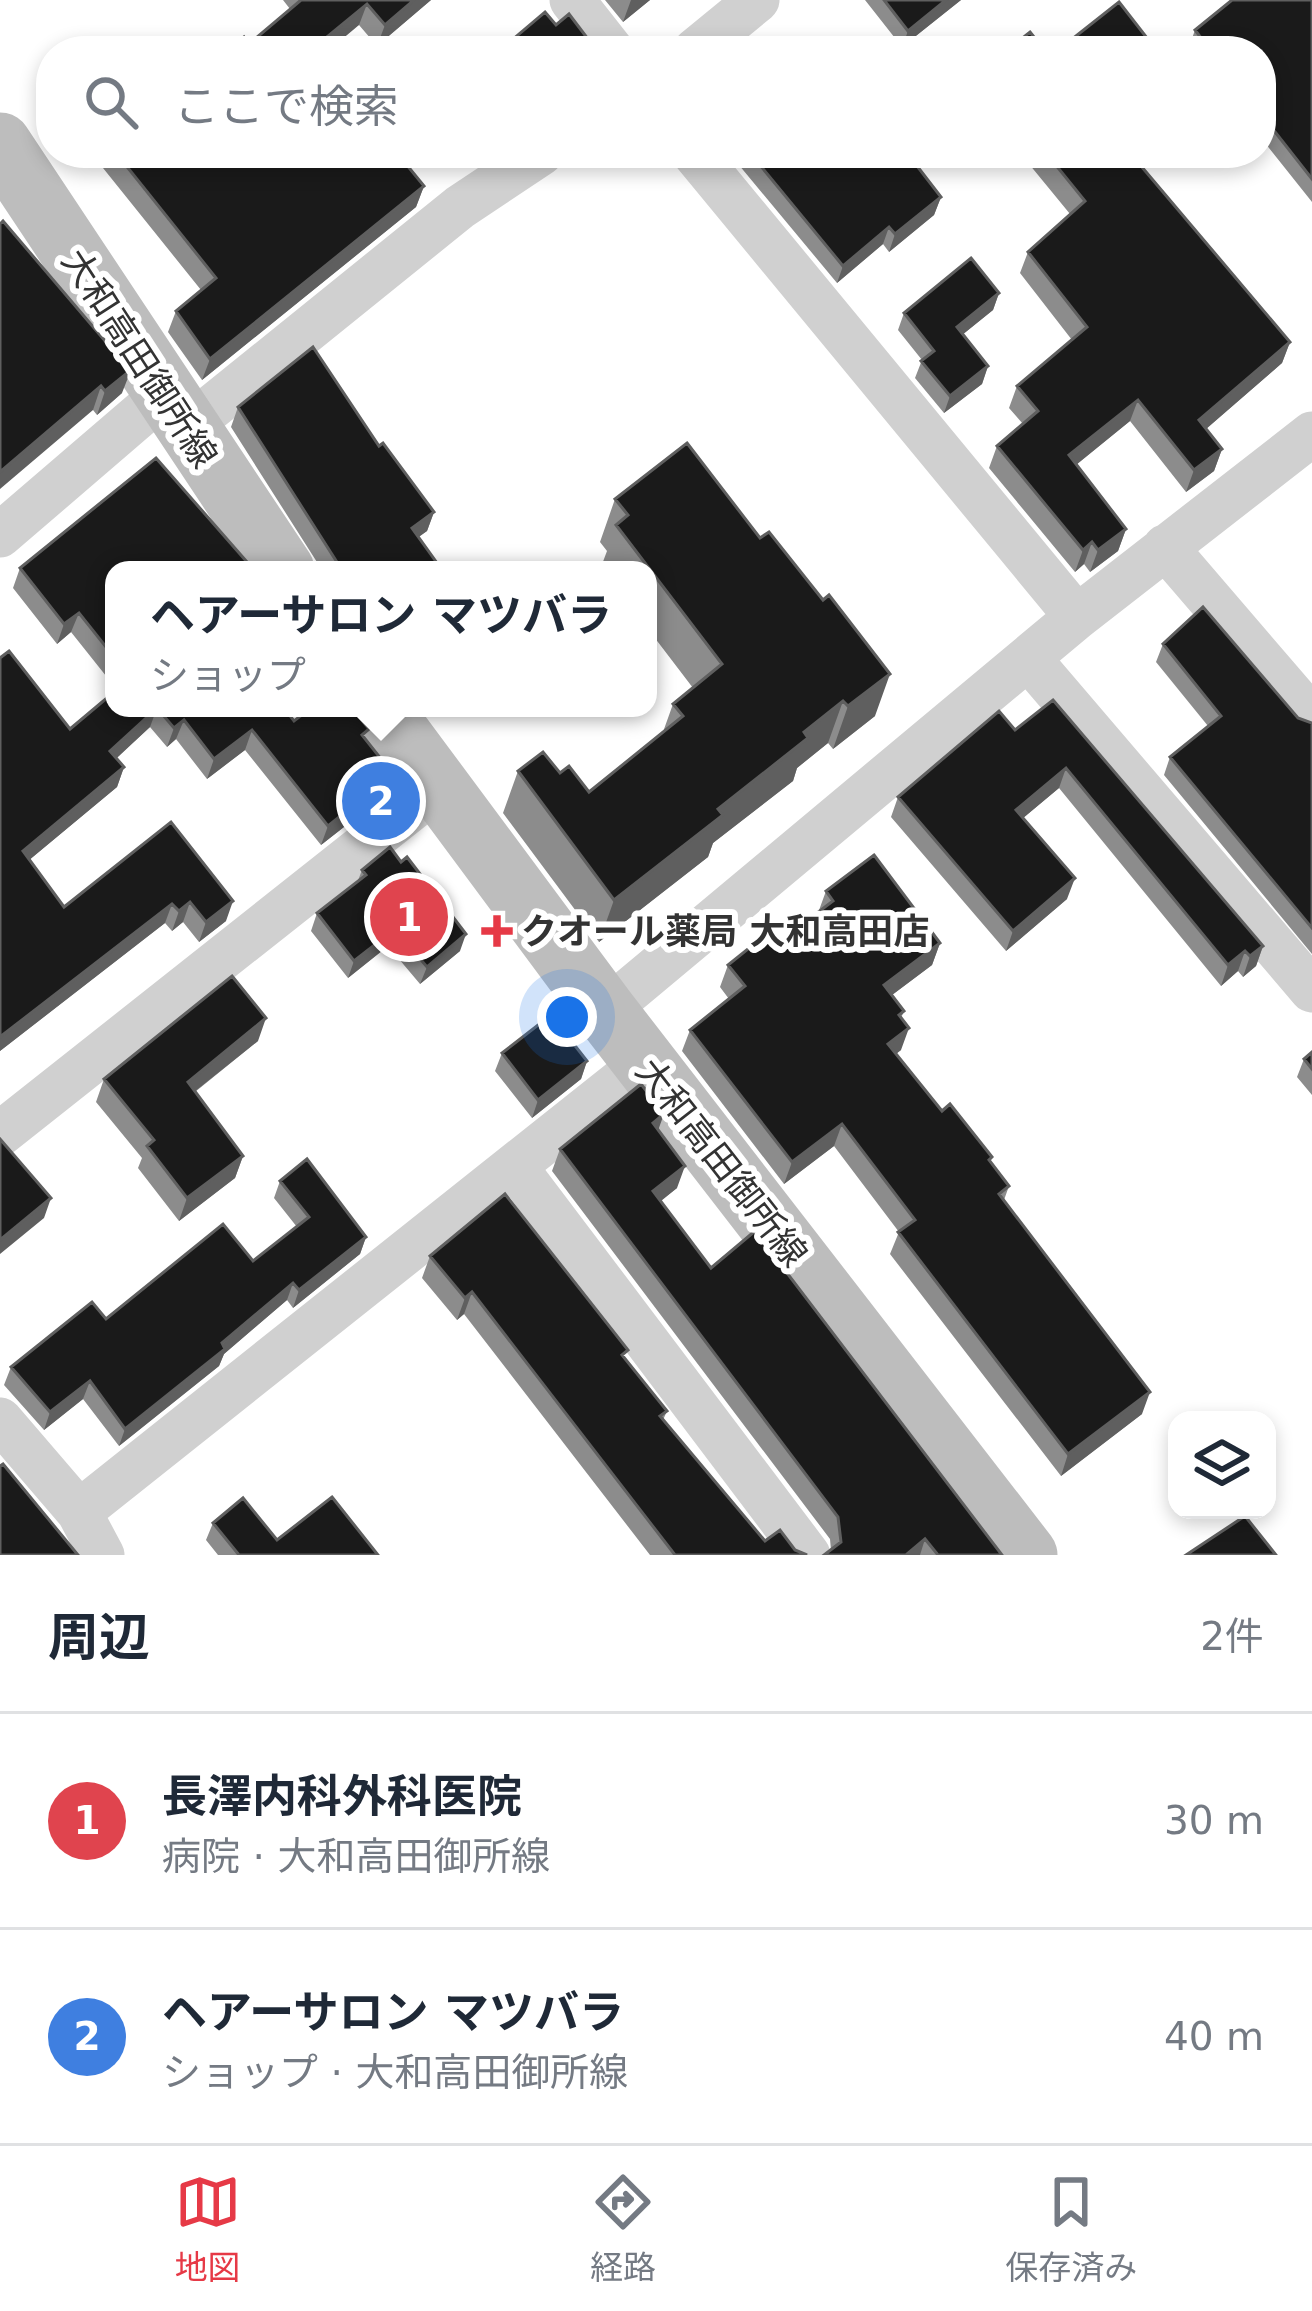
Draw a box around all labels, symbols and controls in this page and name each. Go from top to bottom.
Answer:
search box [36,36,1276,168]
icon: search [78,69,144,135]
text: ここで検索 [174,80,399,133]
street label: 大和高田御所線 [54,241,225,475]
popup [105,561,657,717]
text: ヘアーサロン マツバラ [150,589,612,642]
text: ショップ [150,653,306,698]
pin: 2 [342,756,420,846]
pin: 1 [370,872,448,962]
place label: クオール薬局 大和高田店 [521,911,930,952]
marker: クオール薬局 大和高田店 [484,918,510,944]
your location [537,987,597,1047]
street label: 大和高田御所線 [628,1050,815,1274]
map controls [1168,1411,1276,1519]
button: layers [1168,1411,1276,1519]
text: 周辺 [48,1608,150,1667]
text: 2件 [1200,1614,1264,1659]
text: 長澤内科外科医院 [162,1770,522,1823]
text: 1 [73,1798,101,1843]
text: 30 m [1164,1798,1264,1843]
text: 病院 · 大和高田御所線 [162,1834,550,1879]
text: ヘアーサロン マツバラ [162,1986,624,2039]
text: 2 [73,2014,101,2059]
text: 40 m [1164,2014,1264,2059]
text: ショップ · 大和高田御所線 [162,2050,628,2095]
tab: 地図 [175,2169,241,2289]
tab: 経路 [590,2169,656,2289]
tab: 保存済み [1005,2169,1137,2289]

